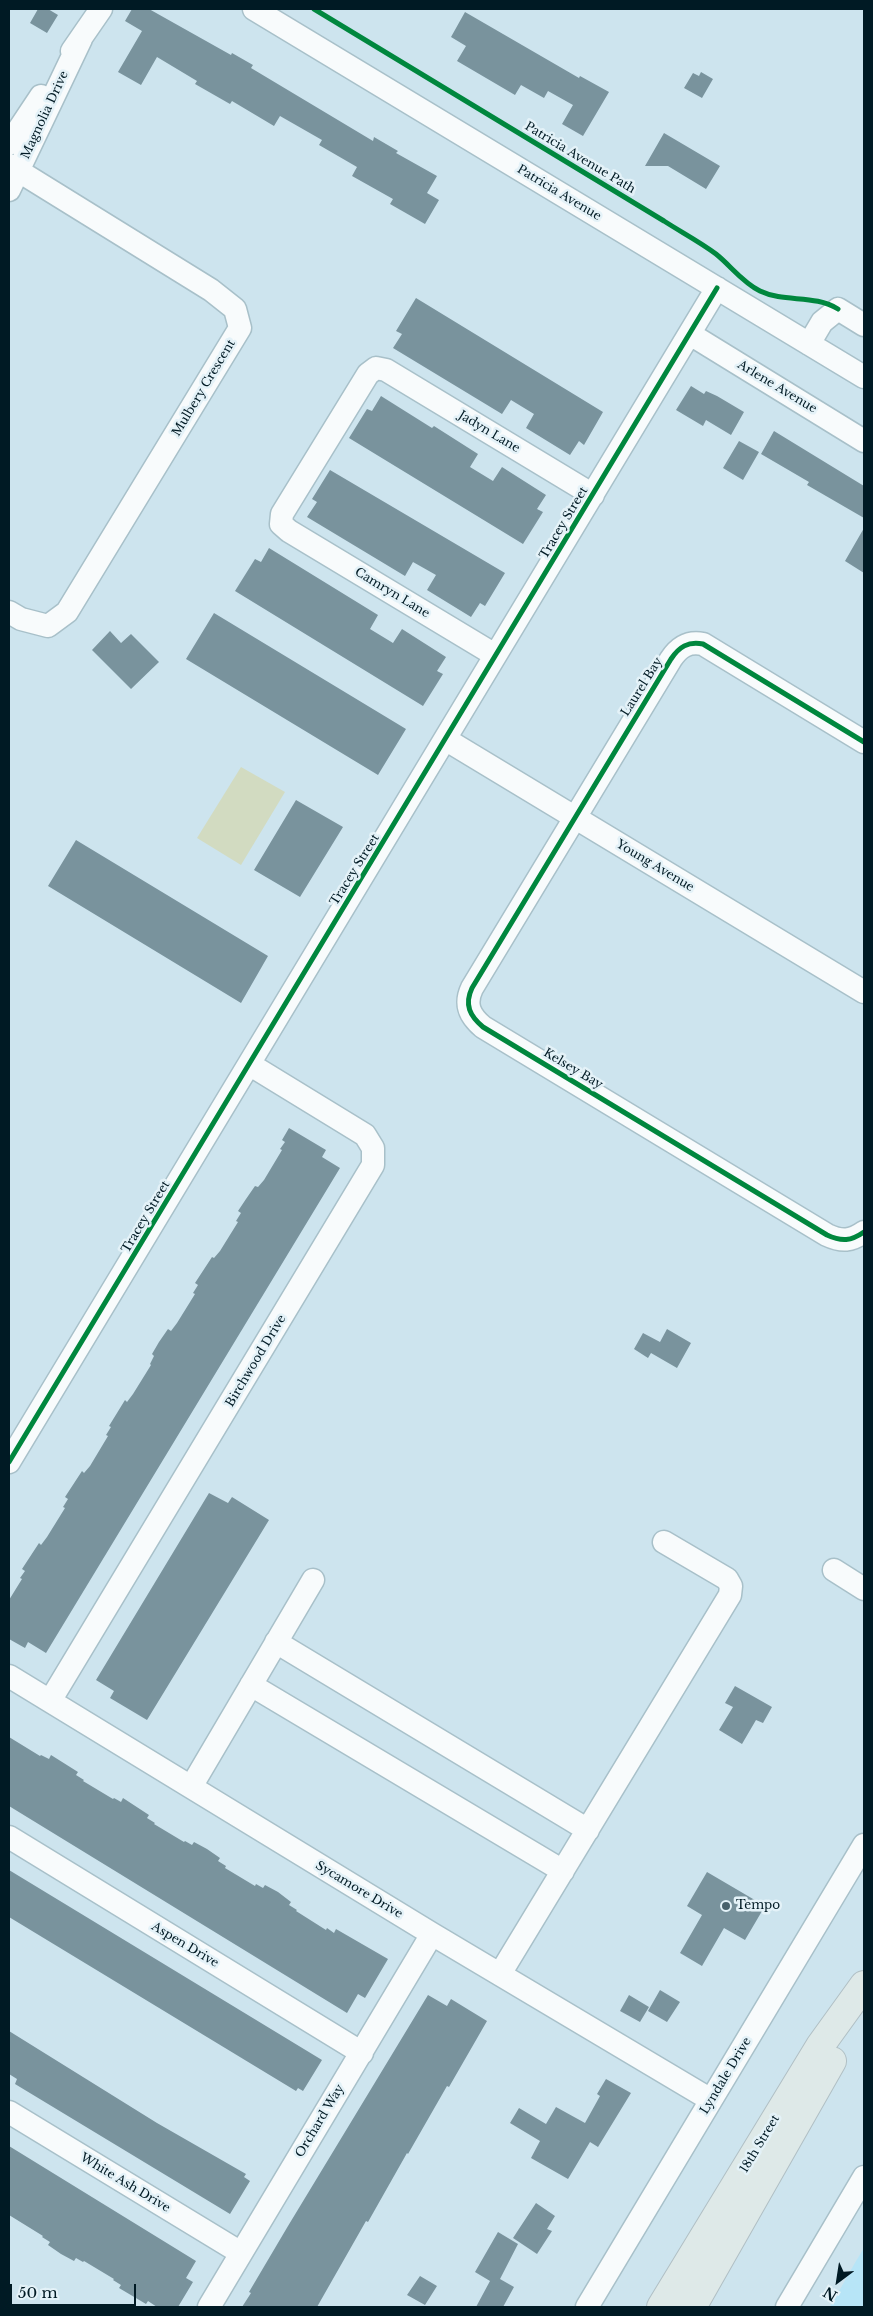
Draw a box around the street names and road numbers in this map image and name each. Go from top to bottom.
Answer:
street label: Magnolia Drive [18,69,72,161]
street label: Patricia Avenue Path [522,119,638,197]
street label: Patricia Avenue [514,162,604,224]
street label: Mulbery Crescent [170,337,238,439]
street label: Arlene Avenue [735,358,819,416]
street label: Jadyn Lane [456,408,522,456]
street label: Tracey Street [537,484,591,562]
street label: Camryn Lane [352,565,432,621]
street label: Laurel Bay [618,655,666,719]
street label: Tracey Street [327,832,383,908]
street label: Young Avenue [614,837,696,895]
street label: Kelsey Bay [541,1046,605,1092]
street label: Tracey Street [119,1178,173,1256]
street label: Birchwood Drive [223,1312,289,1410]
street label: Sycamore Drive [313,1858,405,1922]
street label: Aspen Drive [149,1919,221,1971]
street label: Lyndale Drive [697,2035,755,2117]
street label: Orchard Way [293,2082,347,2160]
street label: 18th Street [737,2112,783,2176]
street label: White Ash Drive [77,2150,173,2216]

